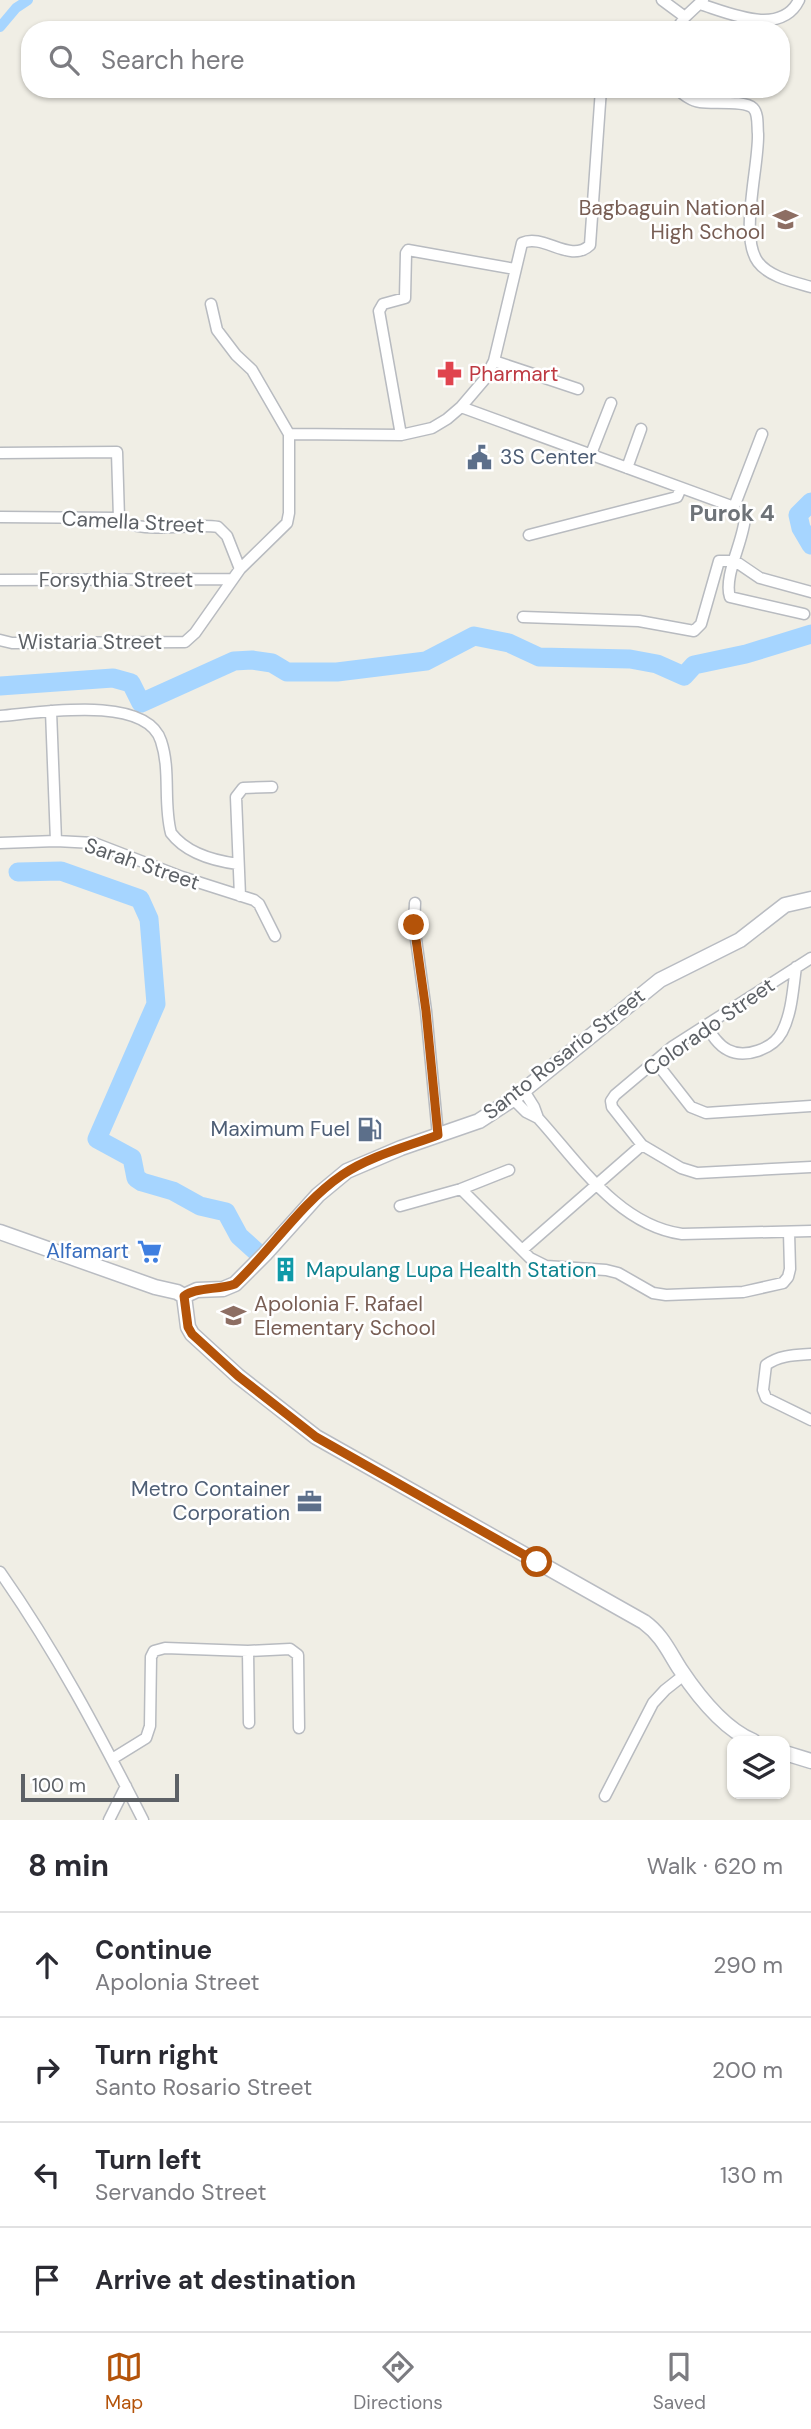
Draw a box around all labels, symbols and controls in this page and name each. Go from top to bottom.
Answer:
search box [21,21,790,98]
icon: search [45,41,83,79]
text: Search here [101,43,244,77]
place label: Bagbaguin National High School [579,194,765,246]
school or university icon: Bagbaguin National High School [771,206,799,234]
pharmacy icon: Pharmart [435,360,463,388]
place label: Pharmart [469,360,559,388]
public building icon: 3S Center [466,443,494,471]
place label: 3S Center [500,443,597,471]
district label: Purok 4 [689,498,775,528]
street label: Camella Street [61,504,205,540]
street label: Forsythia Street [39,566,193,594]
street label: Wistaria Street [18,628,162,656]
street label: Sarah Street [81,831,203,897]
route end [398,909,429,940]
street label: Colorado Street [638,971,780,1083]
street label: Santo Rosario Street [477,982,651,1126]
place label: Maximum Fuel [211,1115,350,1143]
fuel station icon: Maximum Fuel [356,1115,384,1143]
place label: Alfamart [46,1237,129,1265]
supermarket icon: Alfamart [135,1237,163,1265]
building icon: Mapulang Lupa Health Station [272,1256,300,1284]
place label: Mapulang Lupa Health Station [306,1256,597,1284]
place label: Apolonia F. Rafael Elementary School [254,1290,436,1342]
school or university icon: Apolonia F. Rafael Elementary School [220,1302,248,1330]
place label: Metro Container Corporation [131,1475,290,1527]
office icon: Metro Container Corporation [296,1487,324,1515]
route start [521,1546,552,1577]
map controls [727,1736,790,1799]
button: layers [727,1736,790,1799]
scale bar [21,1771,178,1803]
text: 100 m [32,1773,86,1798]
text: 8 min [28,1846,109,1885]
text: Walk · 620 m [647,1851,783,1881]
text: Continue [95,1933,212,1967]
icon: ahead [28,1946,66,1984]
text: 290 m [713,1950,783,1980]
text: Apolonia Street [95,1967,260,1997]
text: Turn right [95,2038,219,2072]
icon: right [28,2051,66,2089]
text: 200 m [712,2055,783,2085]
text: Santo Rosario Street [95,2072,312,2102]
text: Turn left [95,2143,202,2177]
icon: left [28,2156,66,2194]
text: 130 m [720,2160,783,2190]
text: Servando Street [95,2177,267,2207]
icon: arrive [28,2261,66,2299]
text: Arrive at destination [95,2263,356,2297]
tab: Map [105,2348,143,2415]
tab: Directions [353,2348,443,2415]
tab: Saved [653,2348,706,2415]

